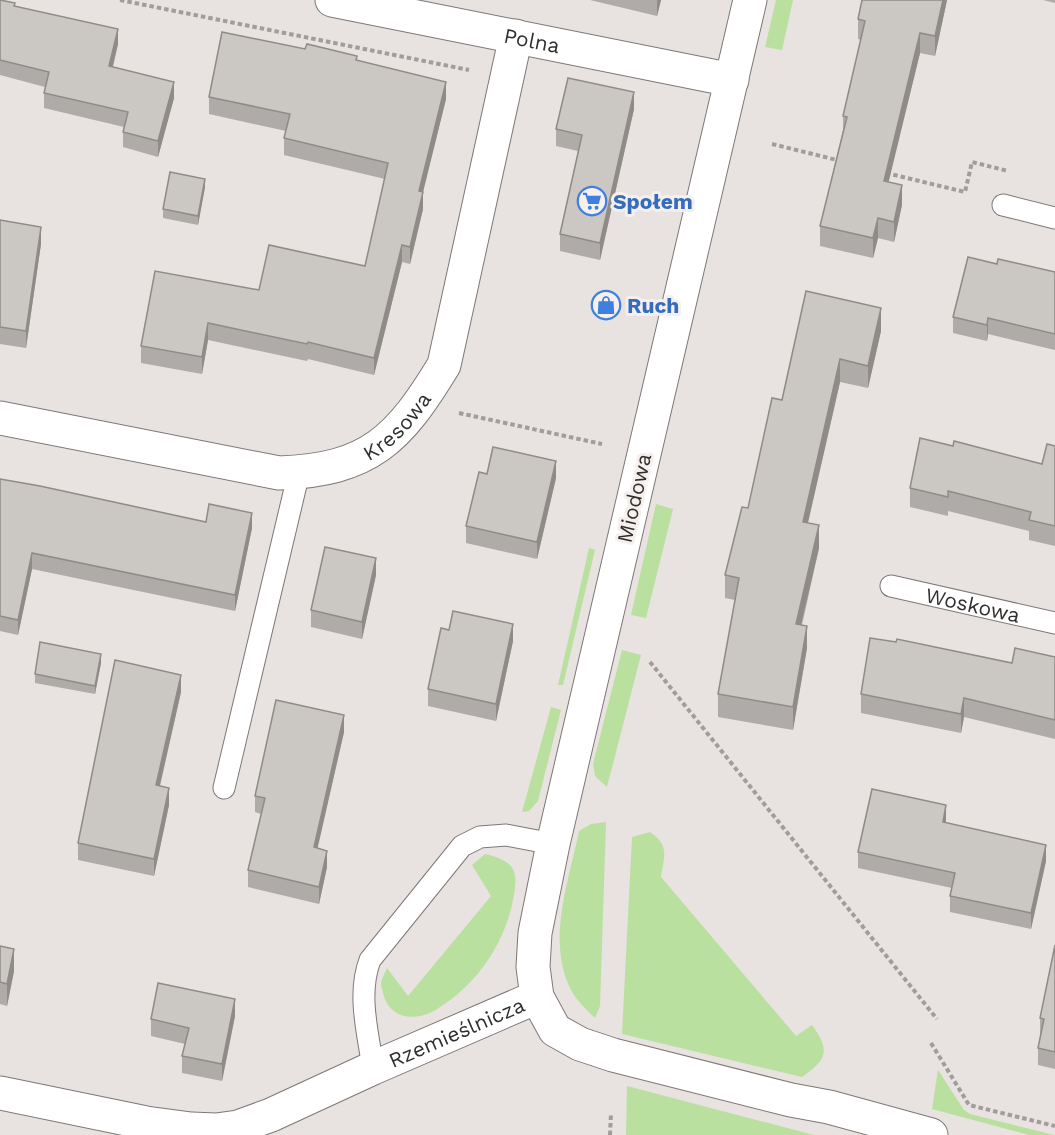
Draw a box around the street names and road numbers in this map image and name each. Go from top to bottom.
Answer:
street label: Polna [502,22,562,58]
street label: Kresowa [358,387,436,465]
street label: Miodowa [612,451,656,545]
street label: Woskowa [923,582,1023,627]
street label: Rzemieślnicza [385,991,528,1072]

